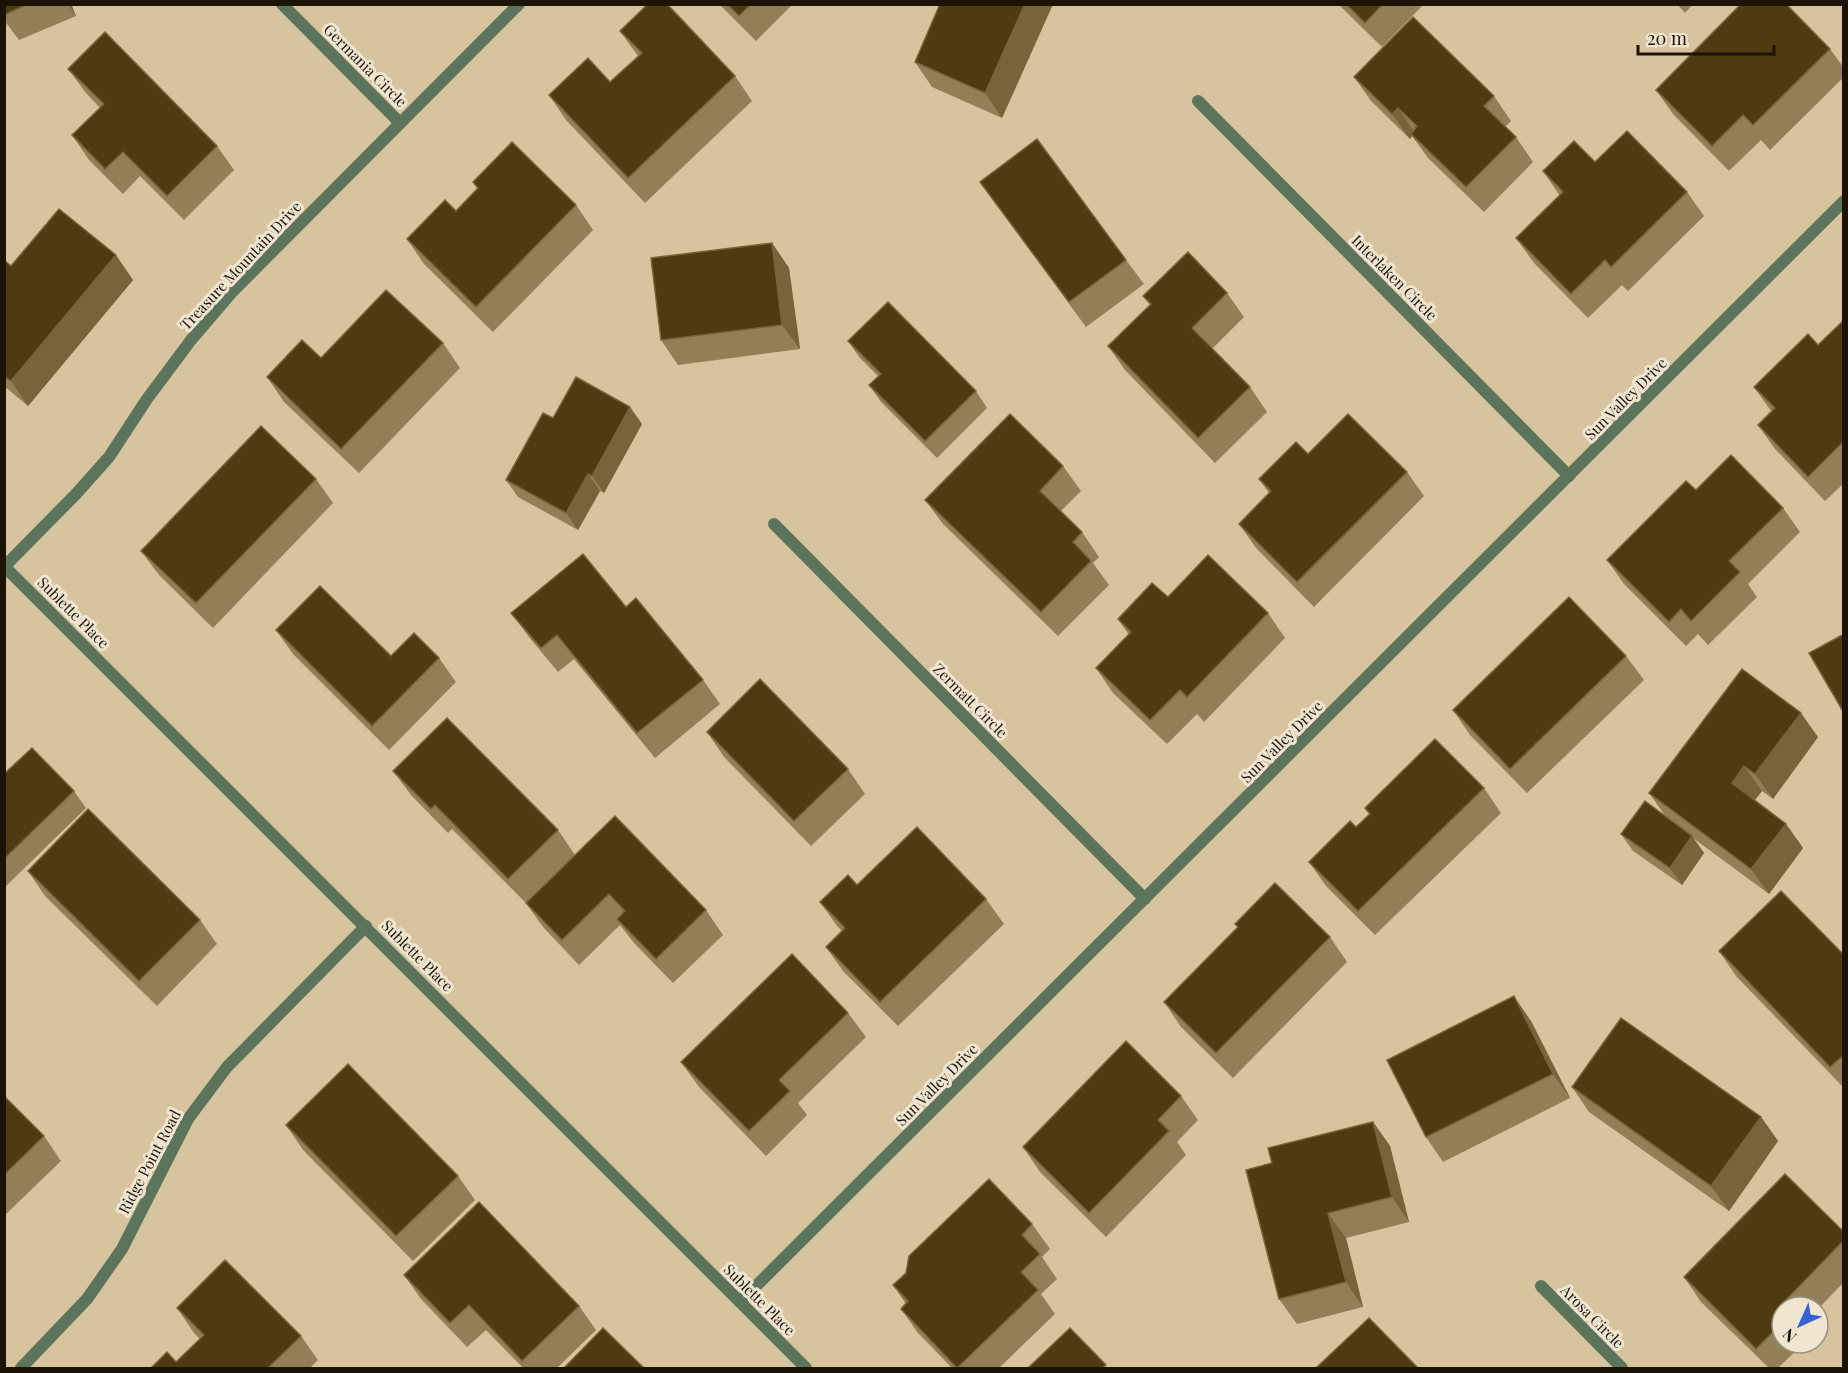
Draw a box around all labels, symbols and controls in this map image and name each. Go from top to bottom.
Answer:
scale bar [1638,18,1774,56]
street label: Germania Circle [320,19,412,111]
text: 20 m [1647,26,1687,50]
street label: Treasure Mountain Drive [175,197,305,334]
street label: Interlaken Circle [1348,230,1442,324]
street label: Sun Valley Drive [1580,353,1671,444]
street label: Sublette Place [34,572,114,652]
street label: Zermatt Circle [929,659,1012,742]
street label: Sun Valley Drive [1236,696,1327,787]
street label: Sublette Place [378,915,458,995]
street label: Sun Valley Drive [891,1039,982,1130]
street label: Ridge Point Road [113,1106,185,1217]
street label: Sublette Place [720,1259,800,1339]
street label: Arosa Circle [1556,1280,1629,1352]
north arrow [1770,1295,1830,1355]
text: N [1777,1324,1801,1347]

